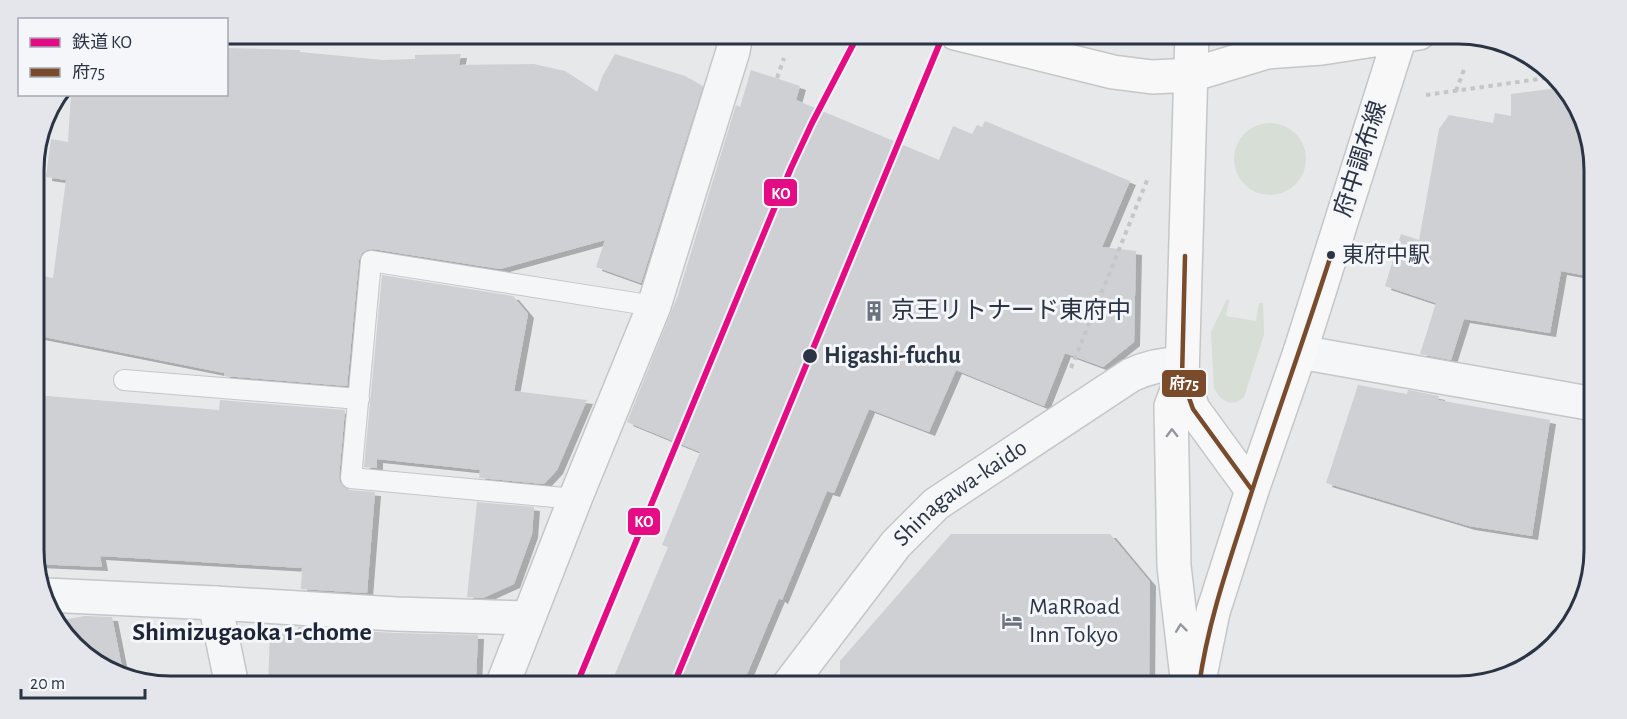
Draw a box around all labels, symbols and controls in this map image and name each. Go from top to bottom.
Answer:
legend [18,18,228,96]
text: 鉄道 KO [72,32,132,52]
text: 府75 [72,63,105,82]
street label: 府中調布線 [1329,98,1391,220]
line badge: KO [763,178,798,207]
text: KO [771,186,791,202]
place label: 東府中駅 [1342,243,1430,266]
marker: 東府中駅 [1325,249,1337,261]
place label: 京王リトナード東府中 [891,297,1131,323]
building icon: 京王リトナード東府中 [862,299,886,323]
place label: Higashi-fuchu [824,344,961,368]
marker: Higashi-fuchu [801,347,819,365]
line badge: 府75 [1161,369,1207,398]
text: 府75 [1169,375,1199,392]
one-way arrow [1165,429,1178,438]
street label: Shinagawa-kaido [889,435,1031,551]
line badge: KO [627,507,661,536]
text: KO [634,514,654,530]
place label: MaRRoad Inn Tokyo [1029,595,1120,647]
hotel icon: MaRRoad Inn Tokyo [1000,609,1024,633]
district label: Shimizugaoka 1-chome [132,619,372,645]
one-way arrow [1176,623,1188,632]
scale bar [21,662,146,700]
text: 20 m [30,675,65,693]

